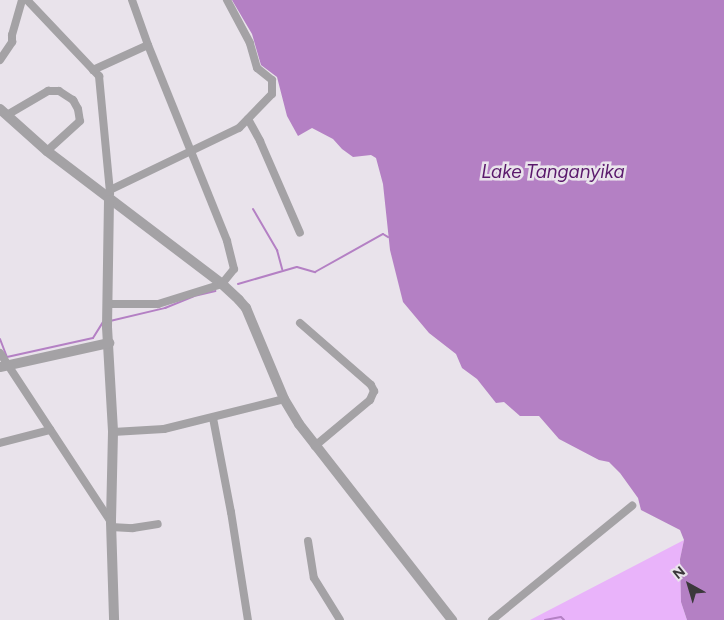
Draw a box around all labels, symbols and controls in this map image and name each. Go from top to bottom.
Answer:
water label: Lake Tanganyika [481,161,625,183]
north arrow [664,560,714,610]
text: N [670,563,689,583]

